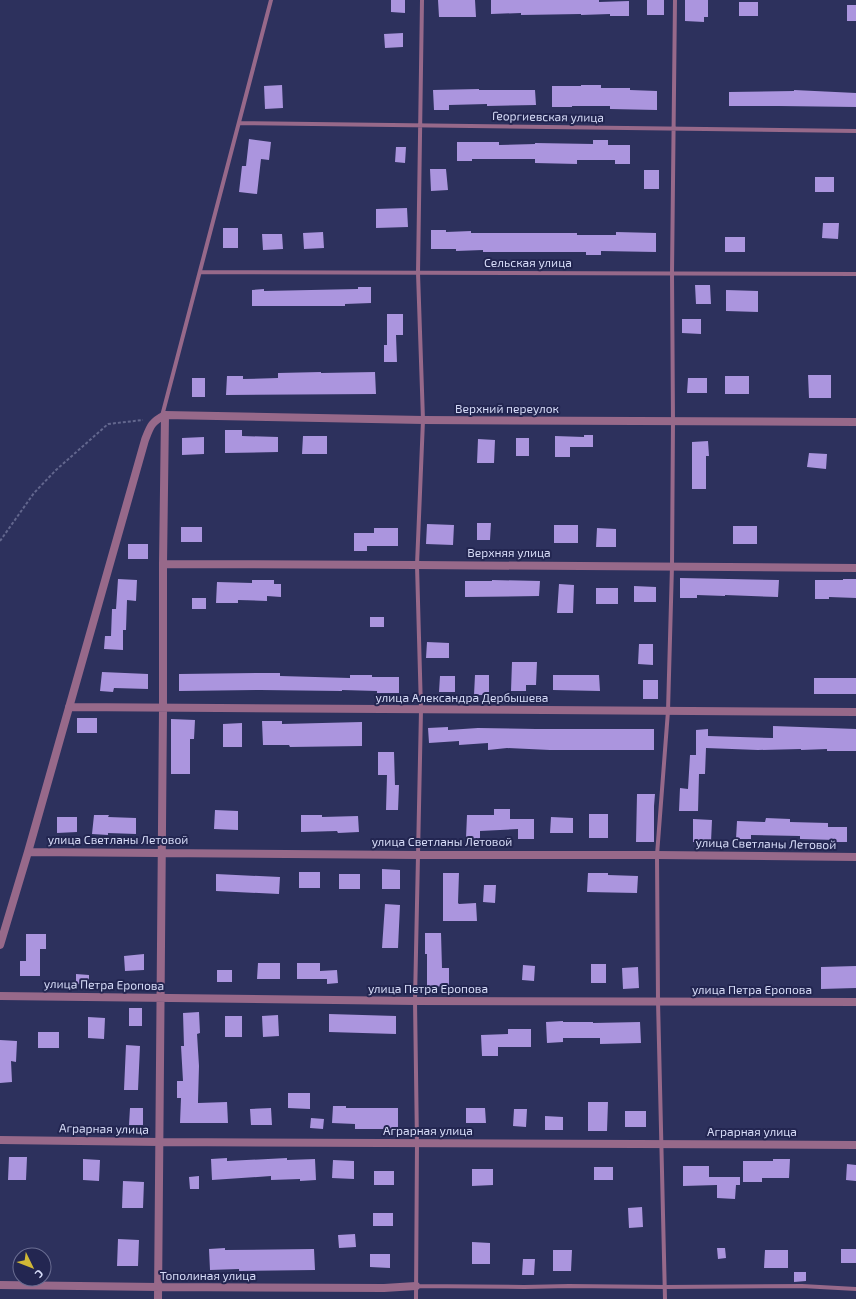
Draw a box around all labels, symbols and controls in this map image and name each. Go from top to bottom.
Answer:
street label: Георгиевская улица [492,108,604,125]
street label: Сельская улица [484,255,572,270]
street label: Верхний переулок [455,401,559,416]
street label: Верхняя улица [467,545,551,560]
street label: улица Александра Дербышева [376,690,548,705]
street label: улица Светланы Летовой [48,832,188,847]
street label: улица Светланы Летовой [372,834,512,849]
street label: улица Светланы Летовой [696,835,836,852]
street label: улица Петра Еропова [44,976,164,993]
street label: улица Петра Еропова [368,981,488,996]
street label: улица Петра Еропова [692,982,812,997]
street label: Аграрная улица [59,1120,149,1137]
street label: Аграрная улица [383,1123,473,1138]
street label: Аграрная улица [707,1124,797,1139]
north arrow [12,1247,52,1287]
text: С [32,1267,47,1281]
street label: Тополиная улица [160,1268,256,1283]

